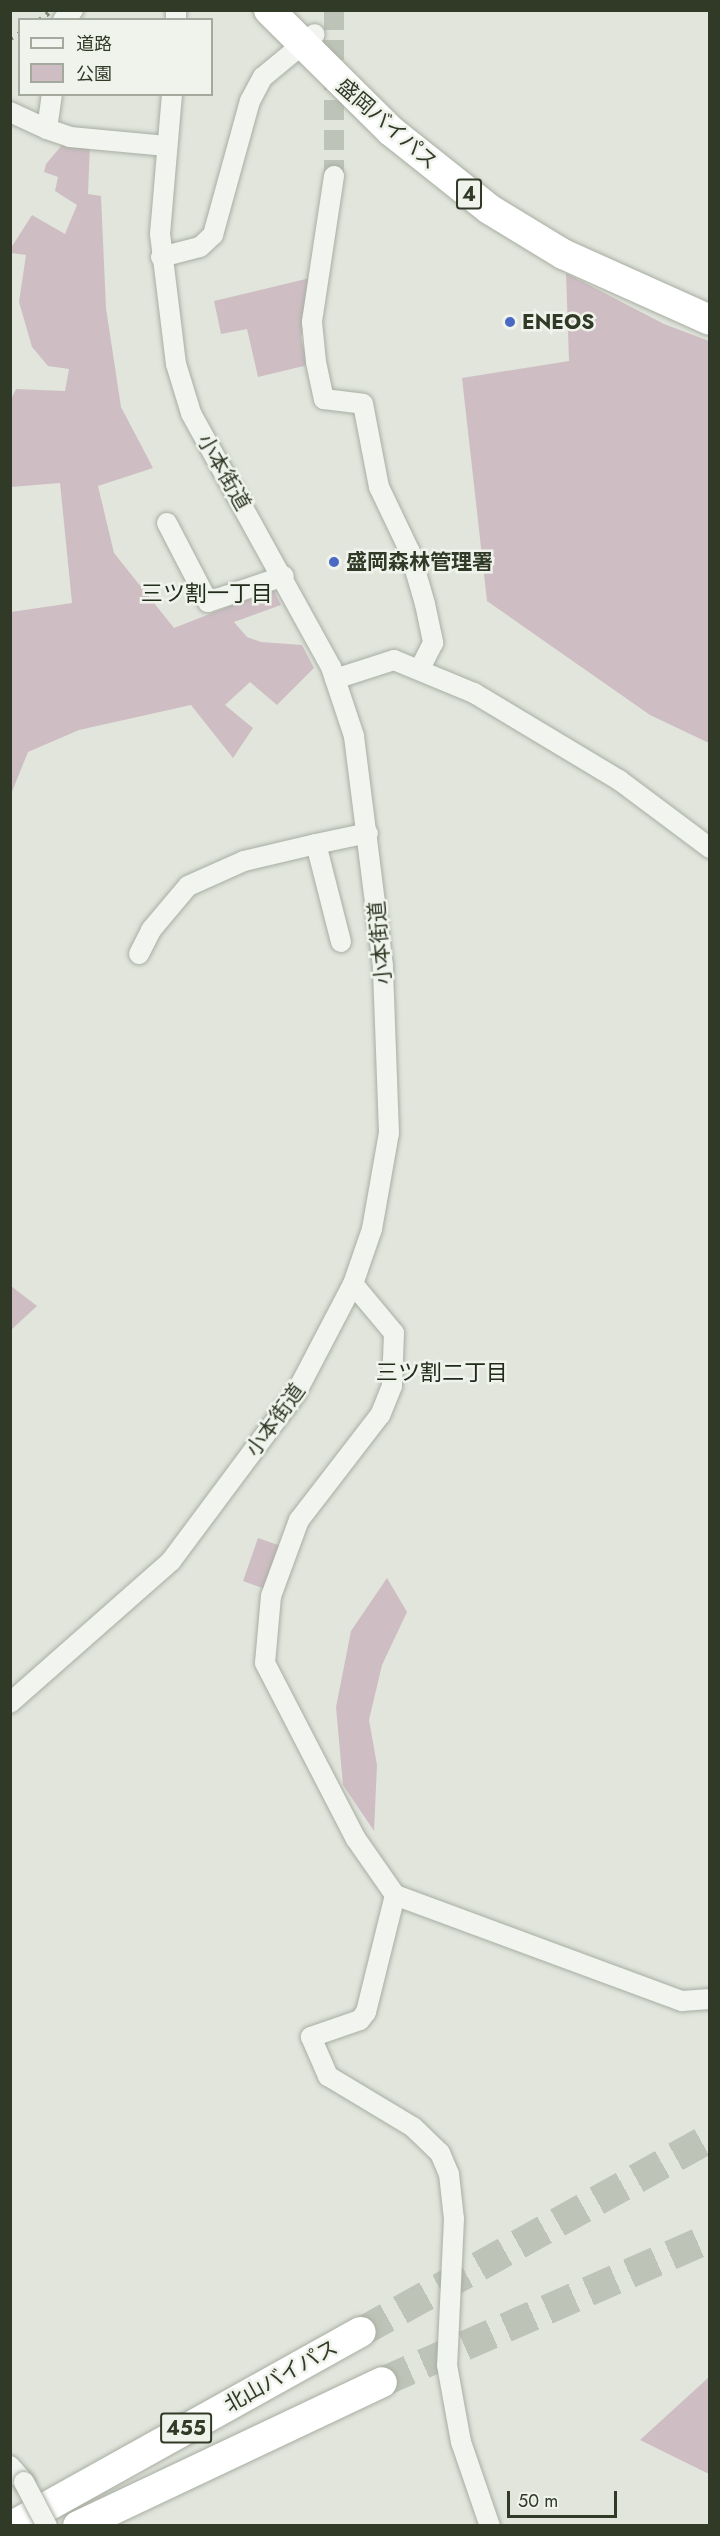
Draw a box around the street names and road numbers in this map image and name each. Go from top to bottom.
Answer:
street label: 盛岡バイパス [331,73,443,175]
road number: 4 [456,177,482,211]
street label: 小本街道 [192,429,256,515]
street label: 小本街道 [364,900,396,986]
street label: 小本街道 [240,1379,310,1461]
street label: 北山バイパス [220,2334,342,2418]
road number: 455 [159,2411,213,2445]

